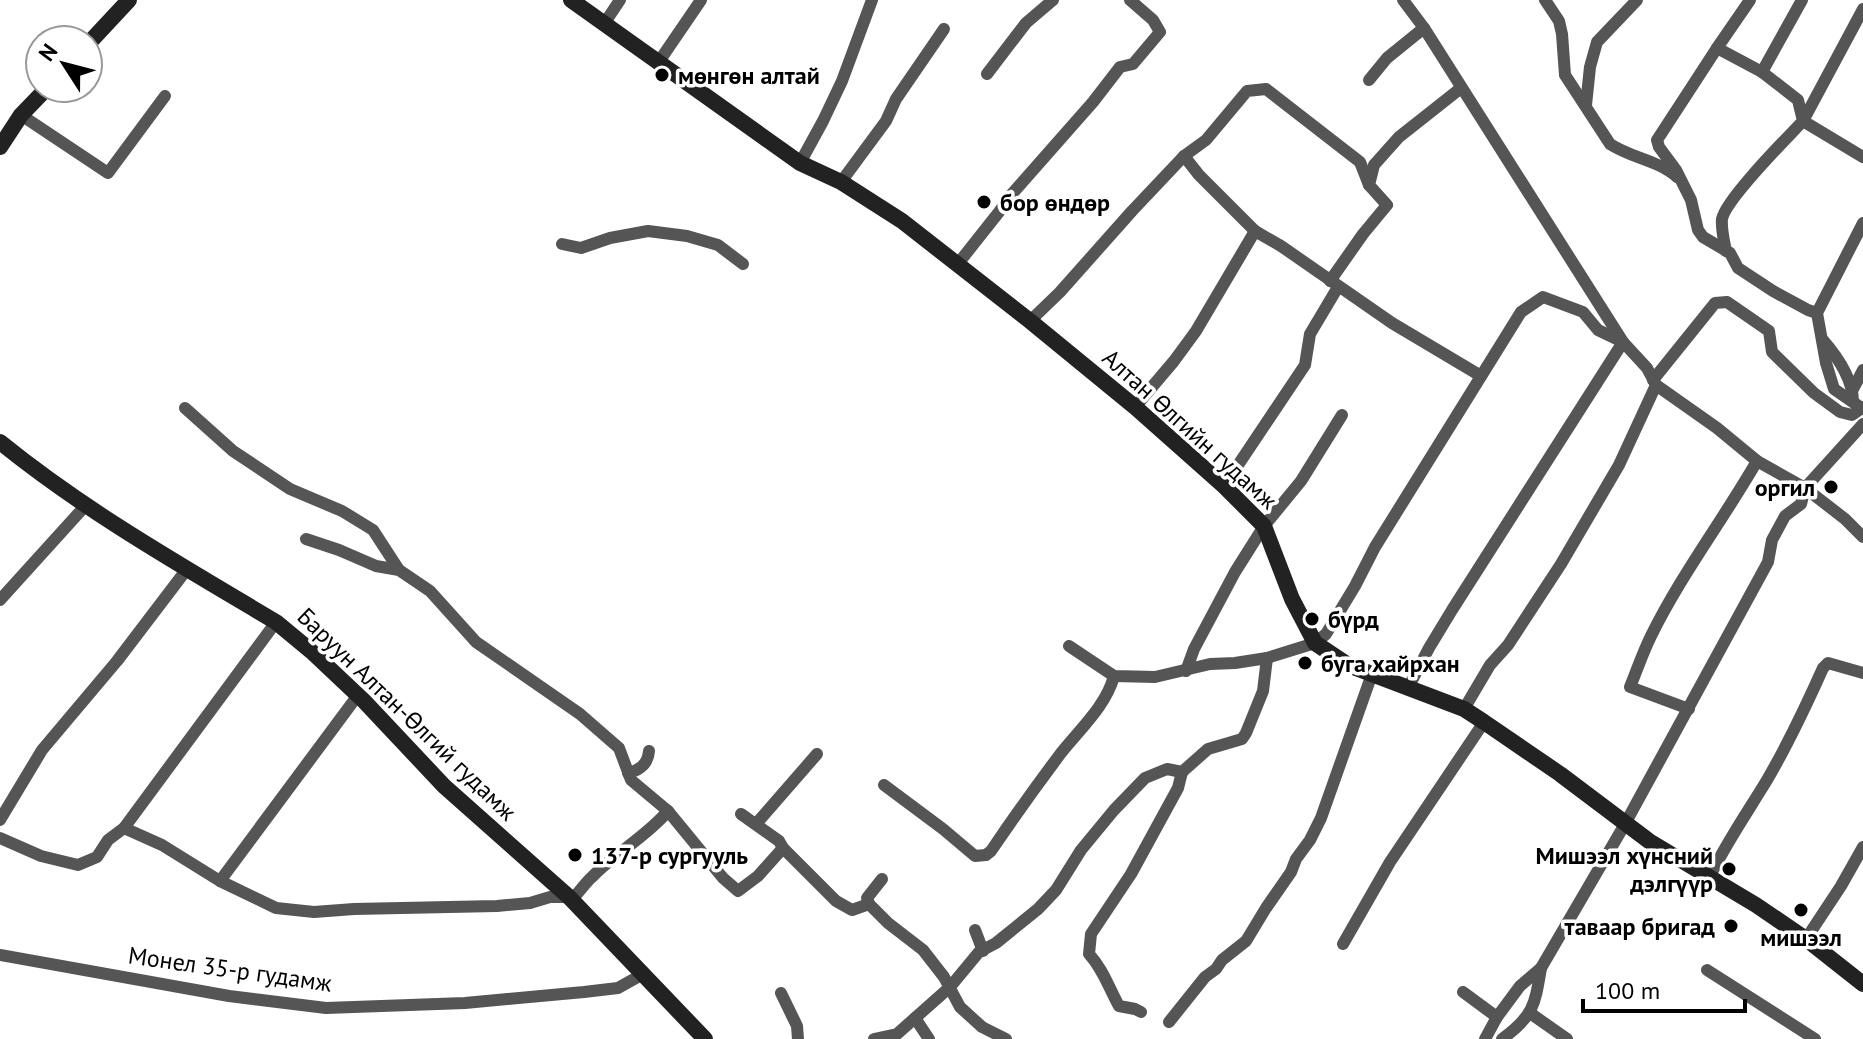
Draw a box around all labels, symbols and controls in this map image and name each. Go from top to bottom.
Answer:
north arrow [24,24,104,104]
text: N [32,38,63,66]
place label: мөнгөн алтай [678,60,820,91]
marker: мөнгөн алтай [653,66,671,84]
place label: бор өндөр [1000,187,1110,218]
marker: бор өндөр [975,193,993,211]
street label: Алтан Өлгийн гудамж [1096,342,1284,516]
place label: оргил [1755,472,1815,503]
marker: оргил [1822,478,1840,496]
street label: Баруун Алтан-Өлгий гудамж [291,601,523,827]
place label: бүрд [1328,604,1379,635]
marker: бүрд [1303,610,1321,628]
place label: буга хайрхан [1321,648,1460,679]
marker: буга хайрхан [1296,654,1314,672]
place label: 137-р сургууль [591,840,748,871]
place label: Мишээл хүнсний дэлгүүр [1536,840,1713,899]
marker: 137-р сургууль [566,846,584,864]
marker: Мишээл хүнсний дэлгүүр [1720,860,1738,878]
marker: мишээл [1792,901,1810,919]
place label: таваар бригад [1565,911,1715,942]
marker: таваар бригад [1722,917,1740,935]
place label: мишээл [1760,922,1842,953]
street label: Монел 35-р гудамж [126,939,334,999]
scale bar [1583,963,1745,1013]
text: 100 m [1595,975,1660,1006]

